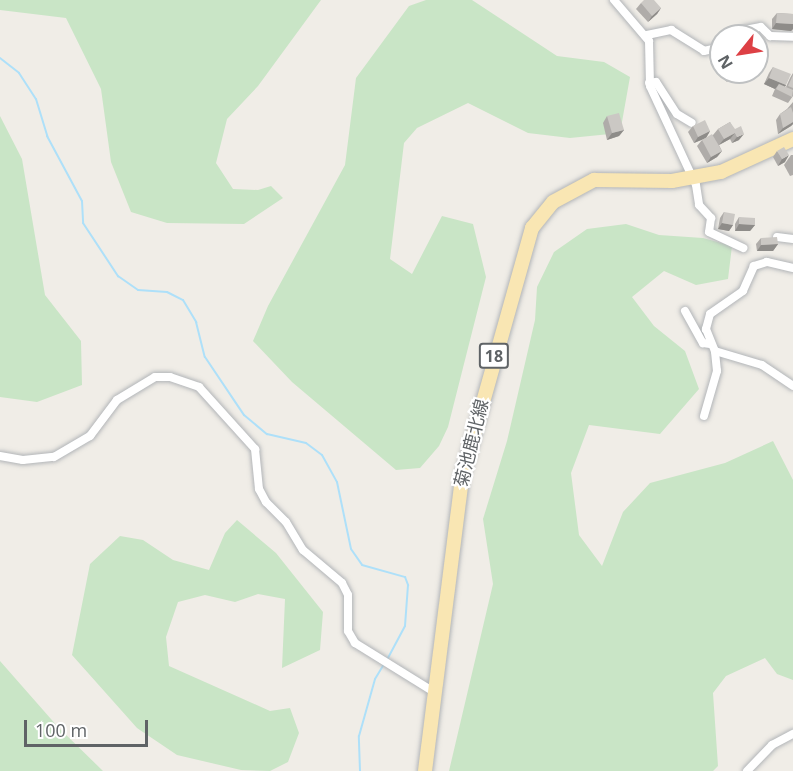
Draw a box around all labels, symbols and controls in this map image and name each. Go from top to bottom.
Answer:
north arrow [709,24,769,84]
text: N [712,51,738,73]
road number: 18 [478,343,510,369]
street label: 菊池鹿北線 [450,397,492,489]
scale bar [27,708,152,746]
text: 100 m [35,718,87,742]

